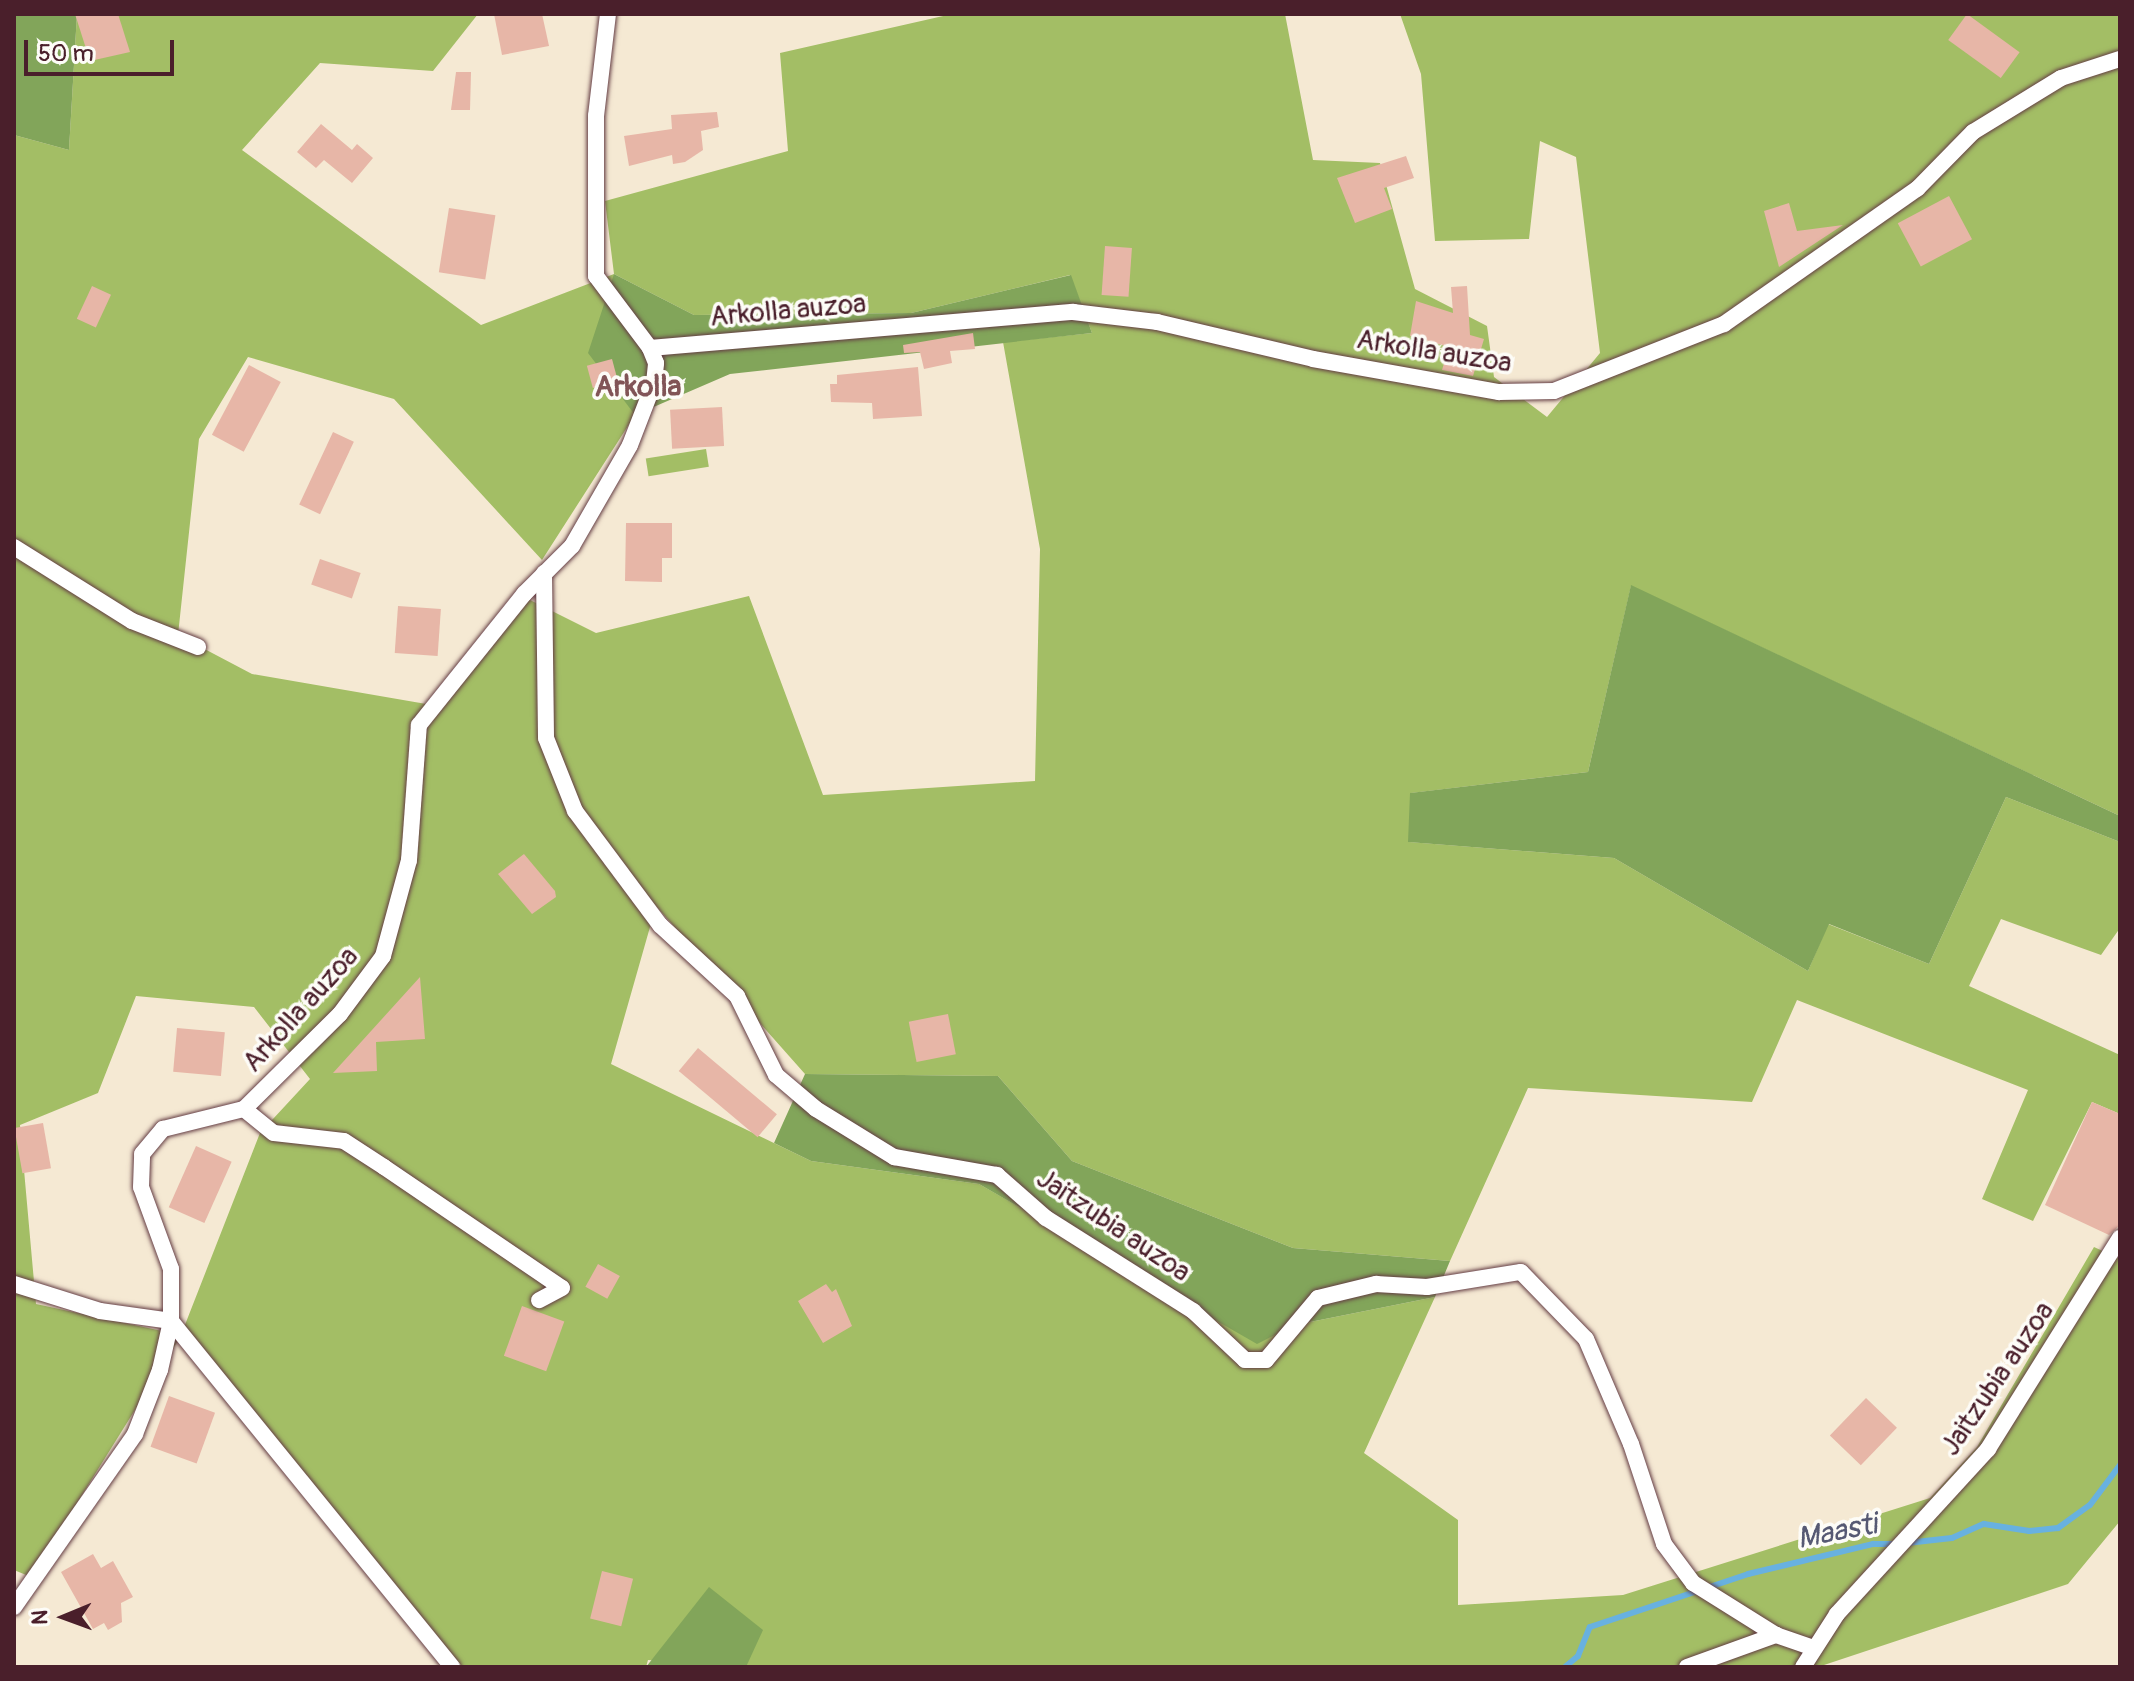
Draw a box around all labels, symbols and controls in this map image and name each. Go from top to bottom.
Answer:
scale bar [28,24,178,74]
text: 50 m [38,39,94,68]
street label: Arkolla auzoa [709,287,867,335]
street label: Arkolla auzoa [1354,323,1514,381]
district label: Arkolla [594,369,682,405]
street label: Arkolla auzoa [236,941,366,1079]
street label: Jaitzubia auzoa [1030,1162,1196,1290]
street label: Jaitzubia auzoa [1934,1296,2062,1462]
water label: Maasti [1794,1507,1880,1557]
north arrow [24,1577,104,1657]
text: N [26,1610,54,1625]

